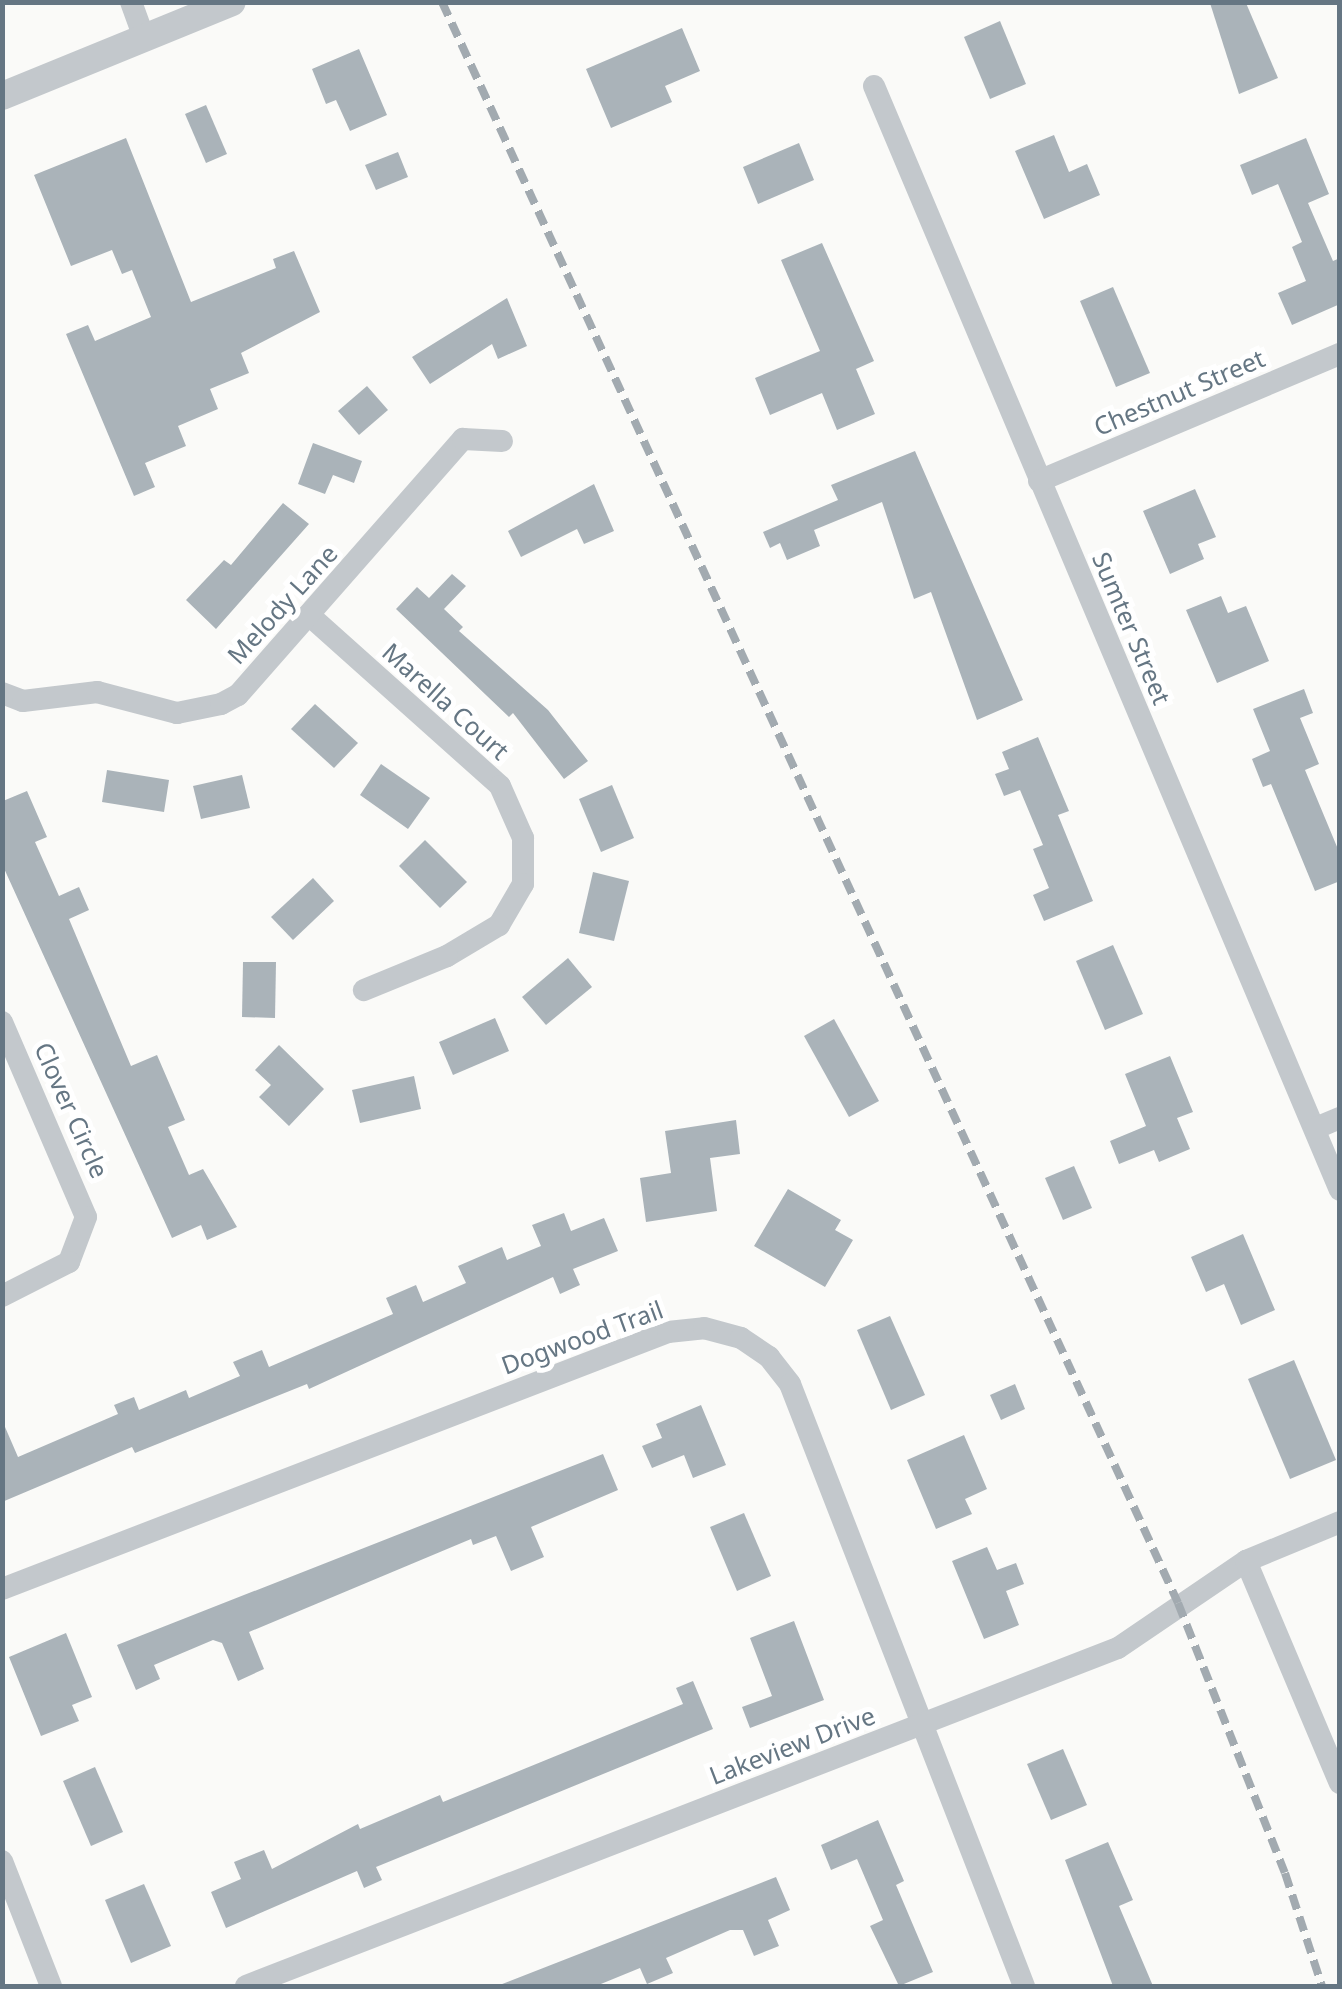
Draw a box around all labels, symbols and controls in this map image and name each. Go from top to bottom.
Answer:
street label: Chestnut Street [1089,343,1269,441]
street label: Melody Lane [221,538,343,670]
street label: Sumter Street [1086,547,1178,709]
street label: Marella Court [377,636,515,766]
street label: Clover Circle [29,1038,115,1182]
street label: Dogwood Trail [497,1294,667,1380]
street label: Lakeview Drive [705,1700,879,1790]

